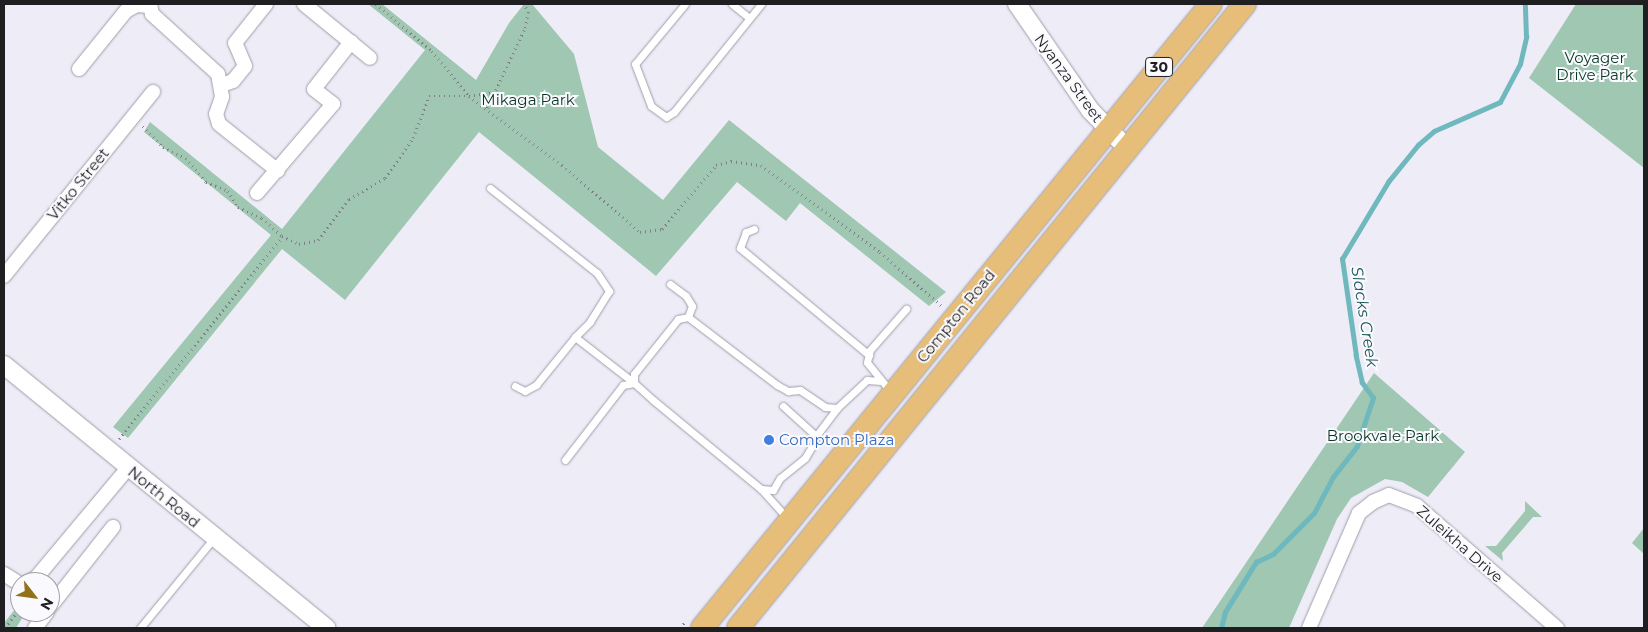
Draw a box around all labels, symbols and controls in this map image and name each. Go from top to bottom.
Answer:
street label: Nyanza Street [1031,30,1107,126]
park label: Voyager Drive Park [1556,48,1634,83]
road number: 30 [1144,56,1174,78]
park label: Mikaga Park [481,91,575,109]
street label: Vitko Street [43,144,113,224]
water label: Slacks Creek [1347,265,1381,369]
street label: Compton Road [913,266,999,366]
park label: Brookvale Park [1327,427,1439,445]
place label: Compton Plaza [779,431,894,449]
marker: Compton Plaza [763,434,775,446]
street label: North Road [124,463,204,531]
street label: Zuleikha Drive [1413,502,1507,586]
north arrow [10,572,60,622]
text: N [37,595,58,613]

